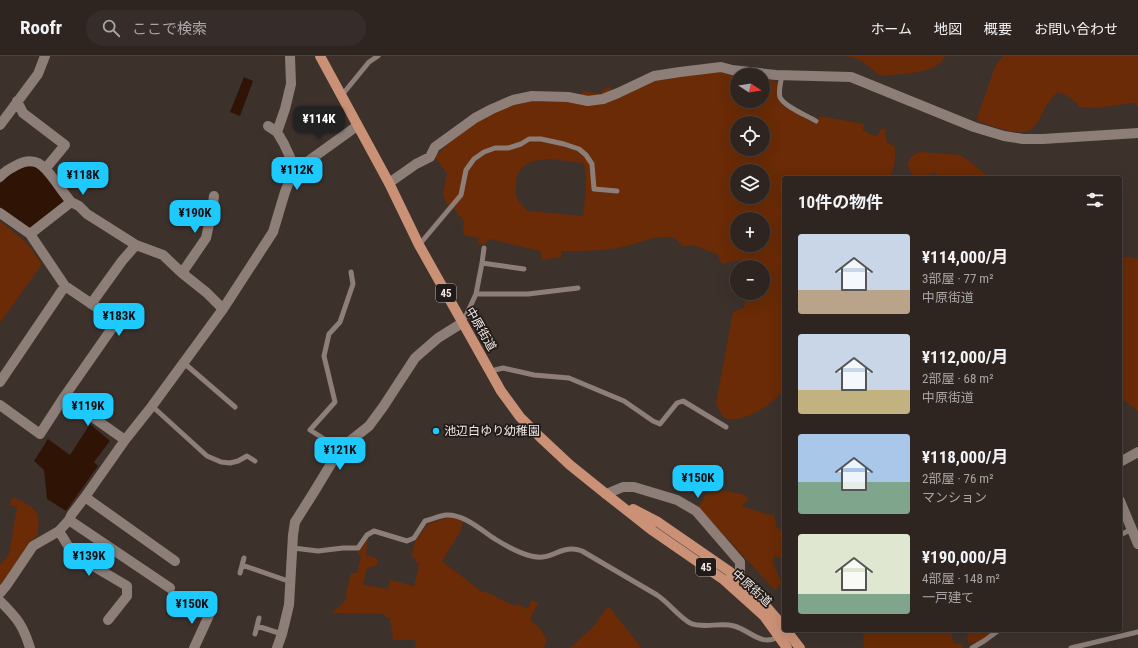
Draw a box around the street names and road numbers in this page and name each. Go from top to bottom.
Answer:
road number: 45 [436,284,456,302]
street label: 中原街道 [463,305,499,353]
road number: 45 [696,558,716,576]
street label: 中原街道 [729,567,775,609]

